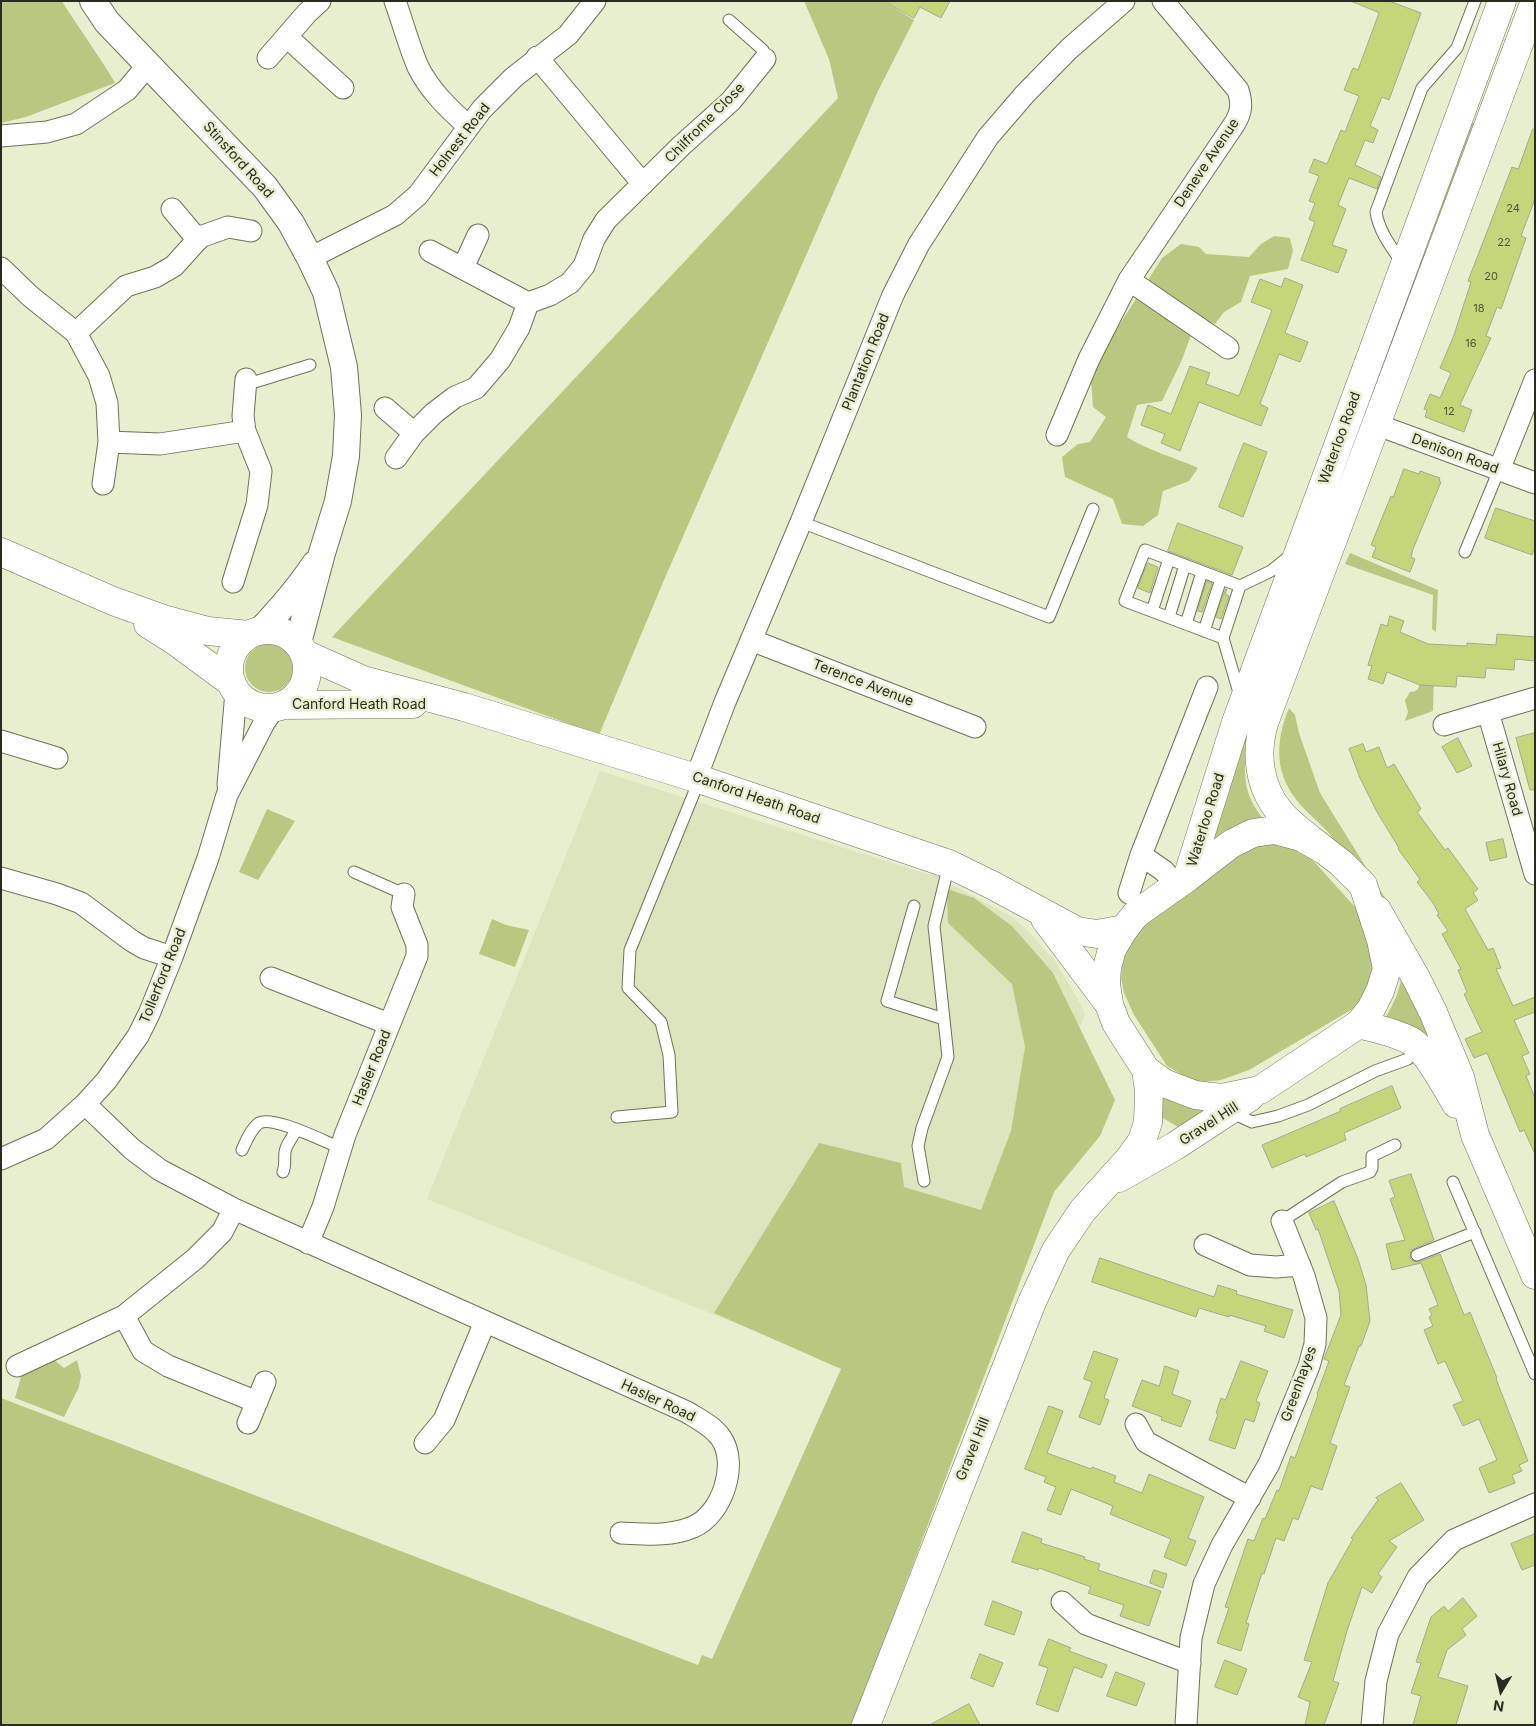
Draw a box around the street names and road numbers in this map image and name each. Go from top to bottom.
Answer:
street label: Chilfrome Close [662,80,748,166]
street label: Holnest Road [426,100,494,180]
street label: Deneve Avenue [1171,115,1243,211]
street label: Stinsford Road [199,118,277,202]
street label: Plantation Road [839,311,893,413]
street label: Waterloo Road [1316,390,1364,486]
street label: Denison Road [1409,430,1501,478]
street label: Terence Avenue [810,656,916,710]
street label: Canford Heath Road [292,697,426,713]
street label: Hilary Road [1488,740,1526,818]
street label: Canford Heath Road [690,768,822,828]
street label: Waterloo Road [1184,771,1228,869]
street label: Tollerford Road [136,926,190,1026]
street label: Hasler Road [349,1028,395,1108]
street label: Gravel Hill [1176,1099,1242,1149]
street label: Greenhayes [1278,1344,1320,1424]
street label: Hasler Road [618,1376,698,1426]
street label: Gravel Hill [953,1415,993,1483]

